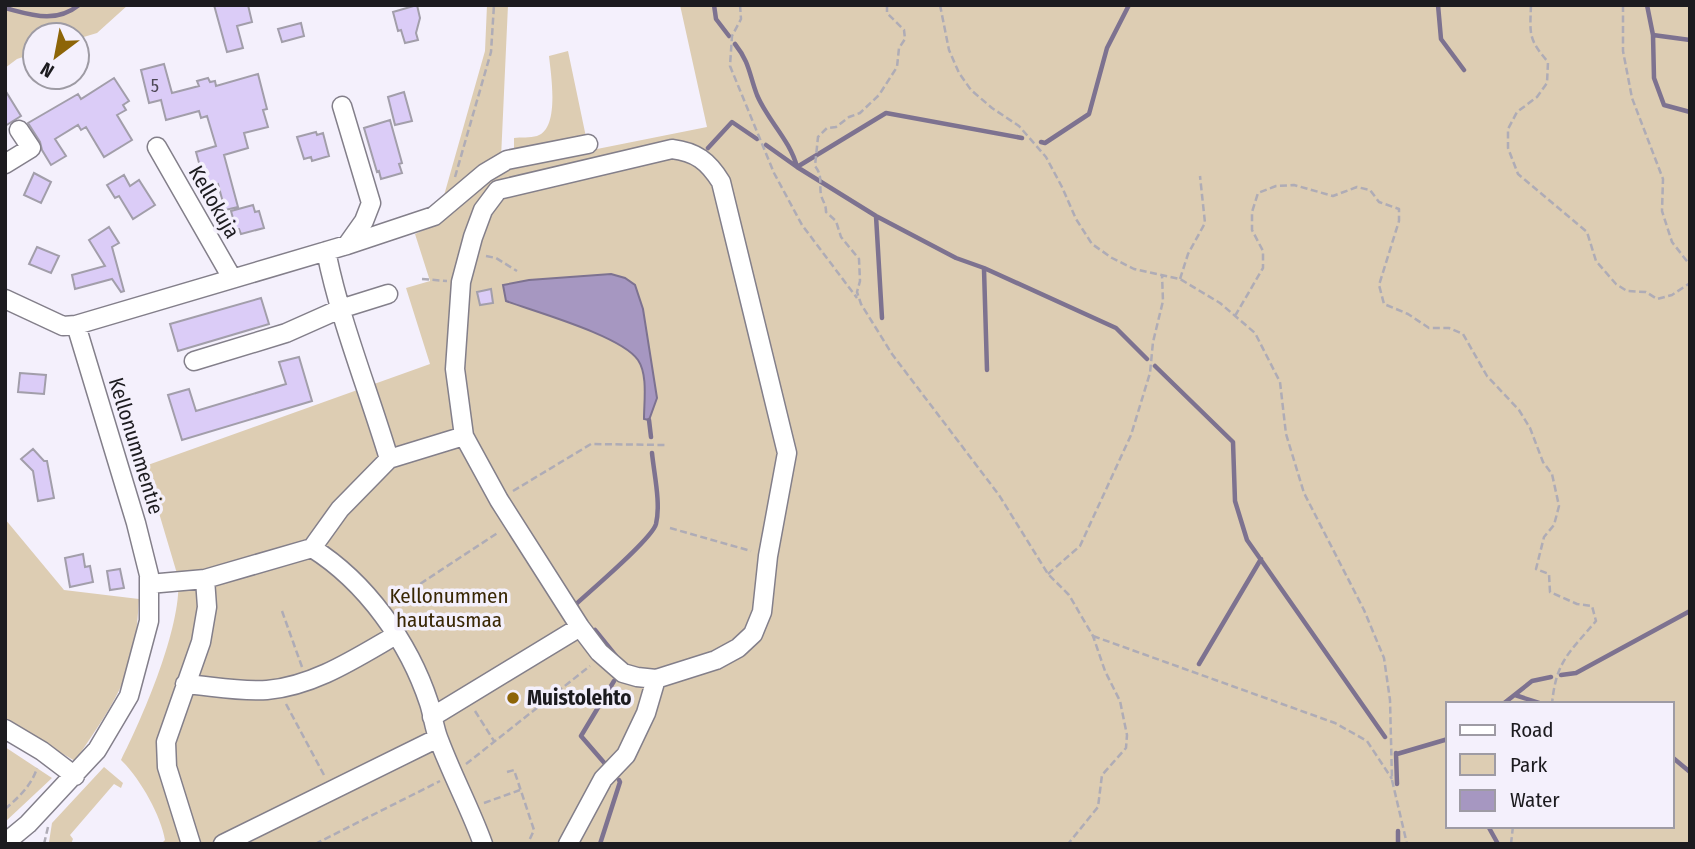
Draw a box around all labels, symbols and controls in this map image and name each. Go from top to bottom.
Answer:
north arrow [21,21,91,91]
text: N [36,57,58,83]
house number: 5 [151,75,159,97]
street label: Kellokuja [183,161,245,243]
street label: Kellonummentie [103,375,169,517]
park label: Kellonummen hautausmaa [389,583,509,633]
place label: Muistolehto [527,685,631,711]
marker: Muistolehto [505,690,521,706]
legend [1446,702,1674,828]
text: Road [1510,717,1554,743]
text: Park [1510,752,1548,778]
text: Water [1510,787,1560,813]

